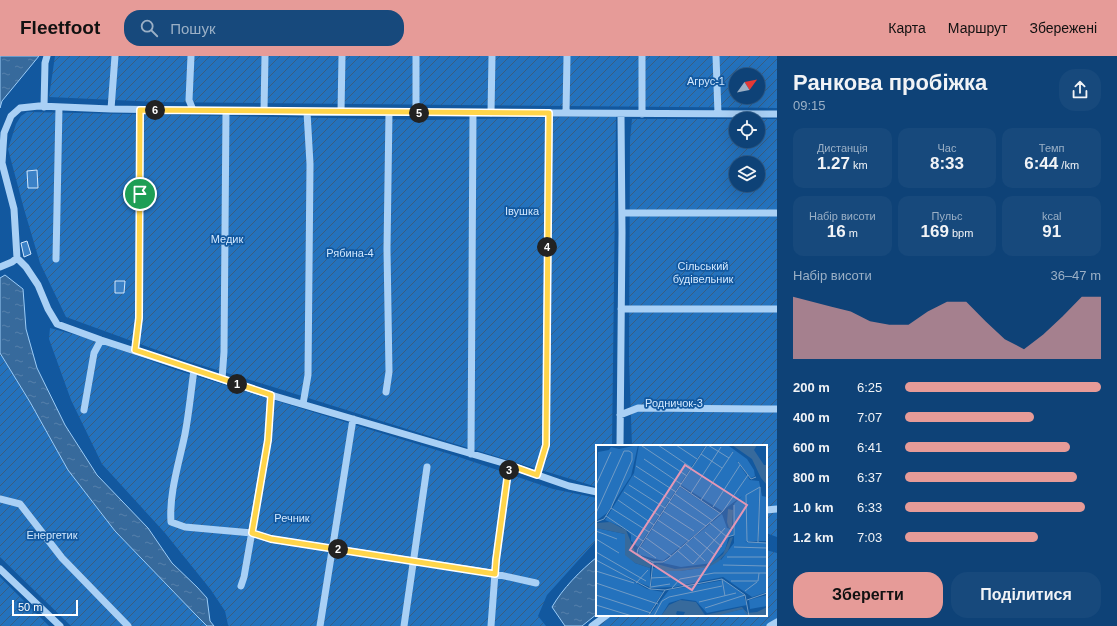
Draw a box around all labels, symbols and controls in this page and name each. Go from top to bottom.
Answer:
search box [124,10,404,46]
text: Fleetfoot [20,17,100,38]
icon: search [138,17,160,39]
text: Пошук [170,20,215,37]
text: Карта [888,20,926,36]
text: Маршрут [948,20,1007,36]
text: Збережені [1029,20,1097,36]
north arrow [729,68,765,104]
map controls [729,68,765,192]
button: share [1059,69,1101,111]
text: Ранкова пробіжка [793,70,987,95]
park label: Агрус-1 [687,75,725,87]
text: 09:15 [793,98,826,113]
pin: 6 [145,100,165,120]
pin: 5 [409,103,429,123]
text: 6 [152,104,158,116]
text: 5 [416,107,422,119]
button: locate [729,112,765,148]
text: Дистанція [817,142,868,154]
text: Час [938,142,956,154]
text: Темп [1039,142,1065,154]
text: 1.27 [817,154,850,173]
text: 8:33 [930,154,964,173]
text: 6:44 [1024,154,1058,173]
button: layers [729,156,765,192]
text: km [850,159,868,171]
text: /km [1058,159,1079,171]
pin [123,177,157,211]
icon: arrive [129,183,151,205]
park label: Івушка [505,205,540,217]
text: Набір висоти [809,210,876,222]
text: Пульс [932,210,962,222]
text: kcal [1042,210,1061,222]
text: 16 [827,222,846,241]
text: 169 [921,222,949,241]
text: 91 [1042,222,1061,241]
text: m [846,227,858,239]
text: bpm [949,227,973,239]
park label: Медик [211,233,243,245]
pin: 4 [537,237,557,257]
text: 4 [544,241,550,253]
park label: Рябина-4 [326,247,374,259]
park label: Сільський будівельник [673,260,734,285]
text: Набір висоти [793,268,872,283]
text: 36–47 m [1050,268,1101,283]
pin: 1 [227,374,247,394]
text: 1 [234,378,240,390]
text: 200 m [793,380,830,395]
text: 6:25 [857,380,882,395]
park label: Родничок-3 [645,397,703,409]
text: 400 m [793,410,830,425]
text: 7:07 [857,410,882,425]
text: 600 m [793,440,830,455]
text: 6:41 [857,440,882,455]
inset map [596,445,767,616]
pin: 3 [499,460,519,480]
text: 3 [506,464,512,476]
text: 800 m [793,470,830,485]
text: 6:37 [857,470,882,485]
text: 1.0 km [793,500,833,515]
text: 6:33 [857,500,882,515]
park label: Речник [274,512,310,524]
park label: Енергетик [26,529,78,541]
text: 1.2 km [793,530,833,545]
text: 7:03 [857,530,882,545]
pin: 2 [328,539,348,559]
text: 2 [335,543,341,555]
button: Зберегти [793,572,943,618]
button: Поділитися [951,572,1101,618]
scale bar [12,598,78,617]
text: 50 m [18,601,42,613]

